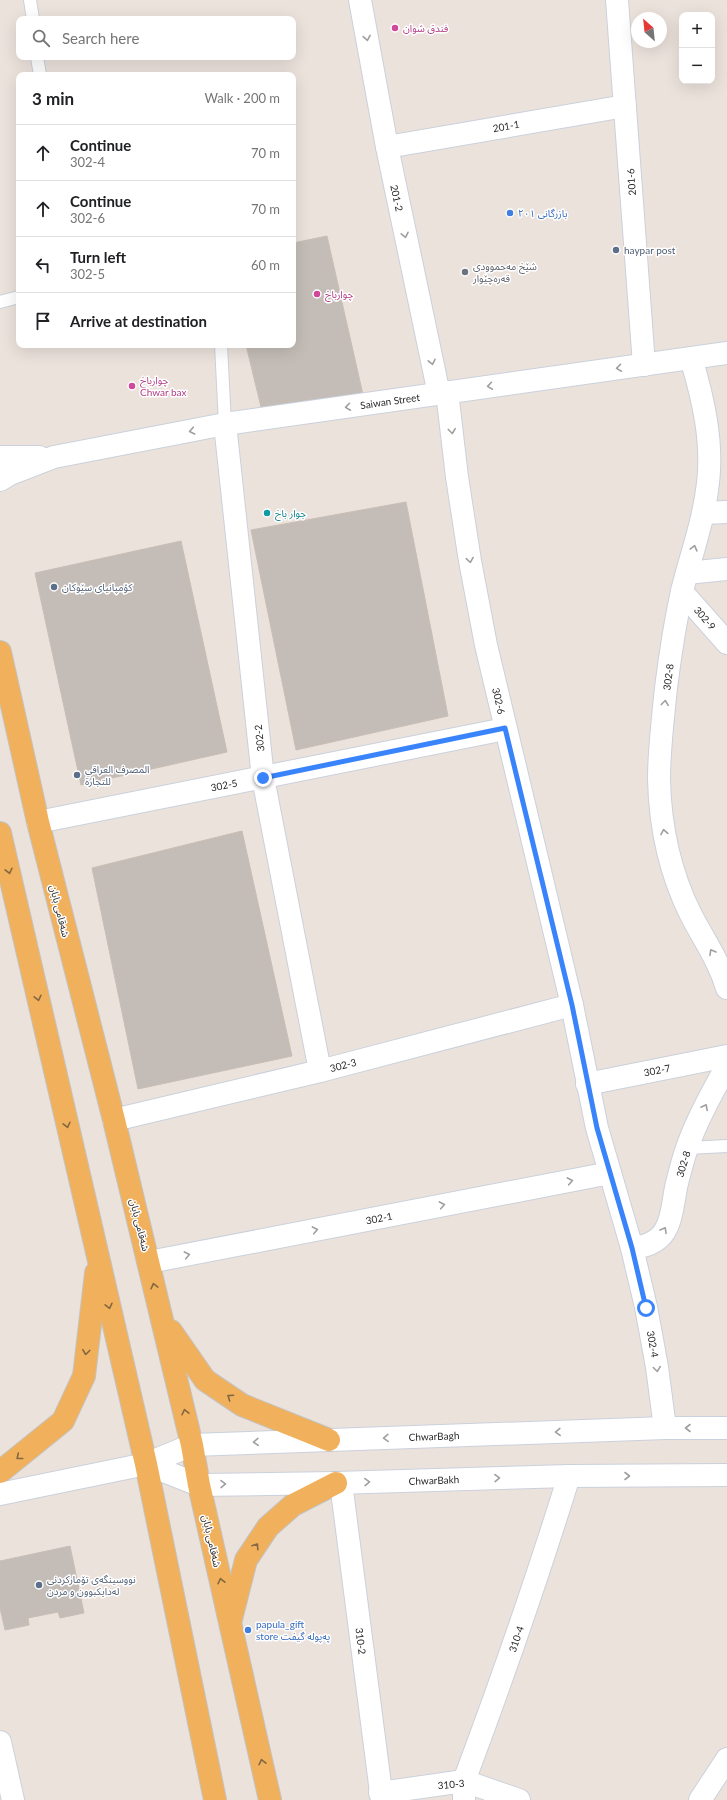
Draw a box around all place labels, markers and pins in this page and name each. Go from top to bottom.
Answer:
place label: فندق شوان [403,22,449,35]
marker: فندق شوان [390,23,400,33]
place label: بازرگانی ٢٠١ [518,207,568,220]
marker: بازرگانی ٢٠١ [505,208,515,218]
place label: haypar post [624,244,676,256]
marker: haypar post [611,245,621,255]
place label: شێخ مەحموودی قەرەچێوار [472,260,537,285]
marker: شێخ مەحموودی قەرەچێوار [460,267,470,277]
place label: چوارباخ [325,288,353,302]
marker: چوارباخ [312,289,322,299]
place label: چوارباخ Chwar bax [140,374,187,398]
marker: چوارباخ Chwar bax [127,381,137,391]
place label: جوار باخ [275,507,306,521]
marker: جوار باخ [262,508,272,518]
place label: کۆمپانیای سێوکان [62,581,133,594]
marker: کۆمپانیای سێوکان [49,582,59,592]
place label: المصرف العراقي للتجارة [85,763,149,788]
marker: المصرف العراقي للتجارة [72,770,82,780]
place label: نووسینگەی تۆمارکردنی لەدایکبوون و مردن [47,1573,136,1598]
marker: نووسینگەی تۆمارکردنی لەدایکبوون و مردن [34,1580,44,1590]
place label: papula_gift store پەپولە گیفت [256,1618,330,1643]
marker: papula_gift store پەپولە گیفت [243,1625,253,1635]

